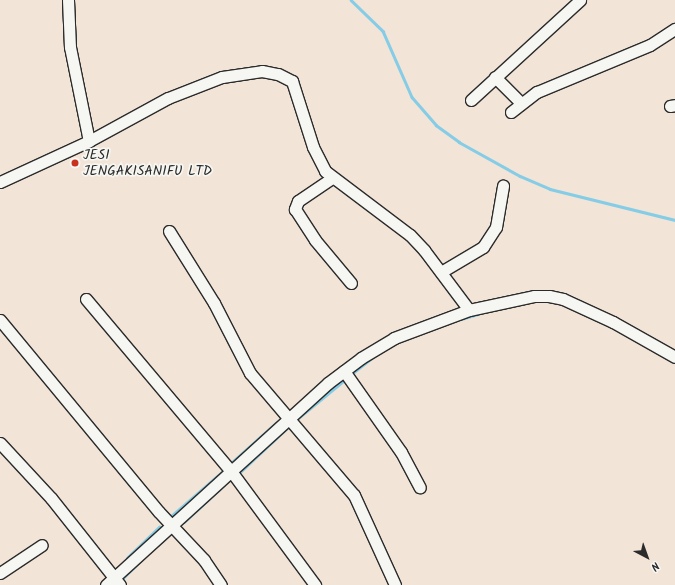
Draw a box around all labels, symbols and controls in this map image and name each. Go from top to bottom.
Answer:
place label: JESI JENGAKISANIFU LTD [83,147,212,180]
marker: JESI JENGAKISANIFU LTD [70,158,80,168]
north arrow [627,537,667,577]
text: N [646,557,663,575]

